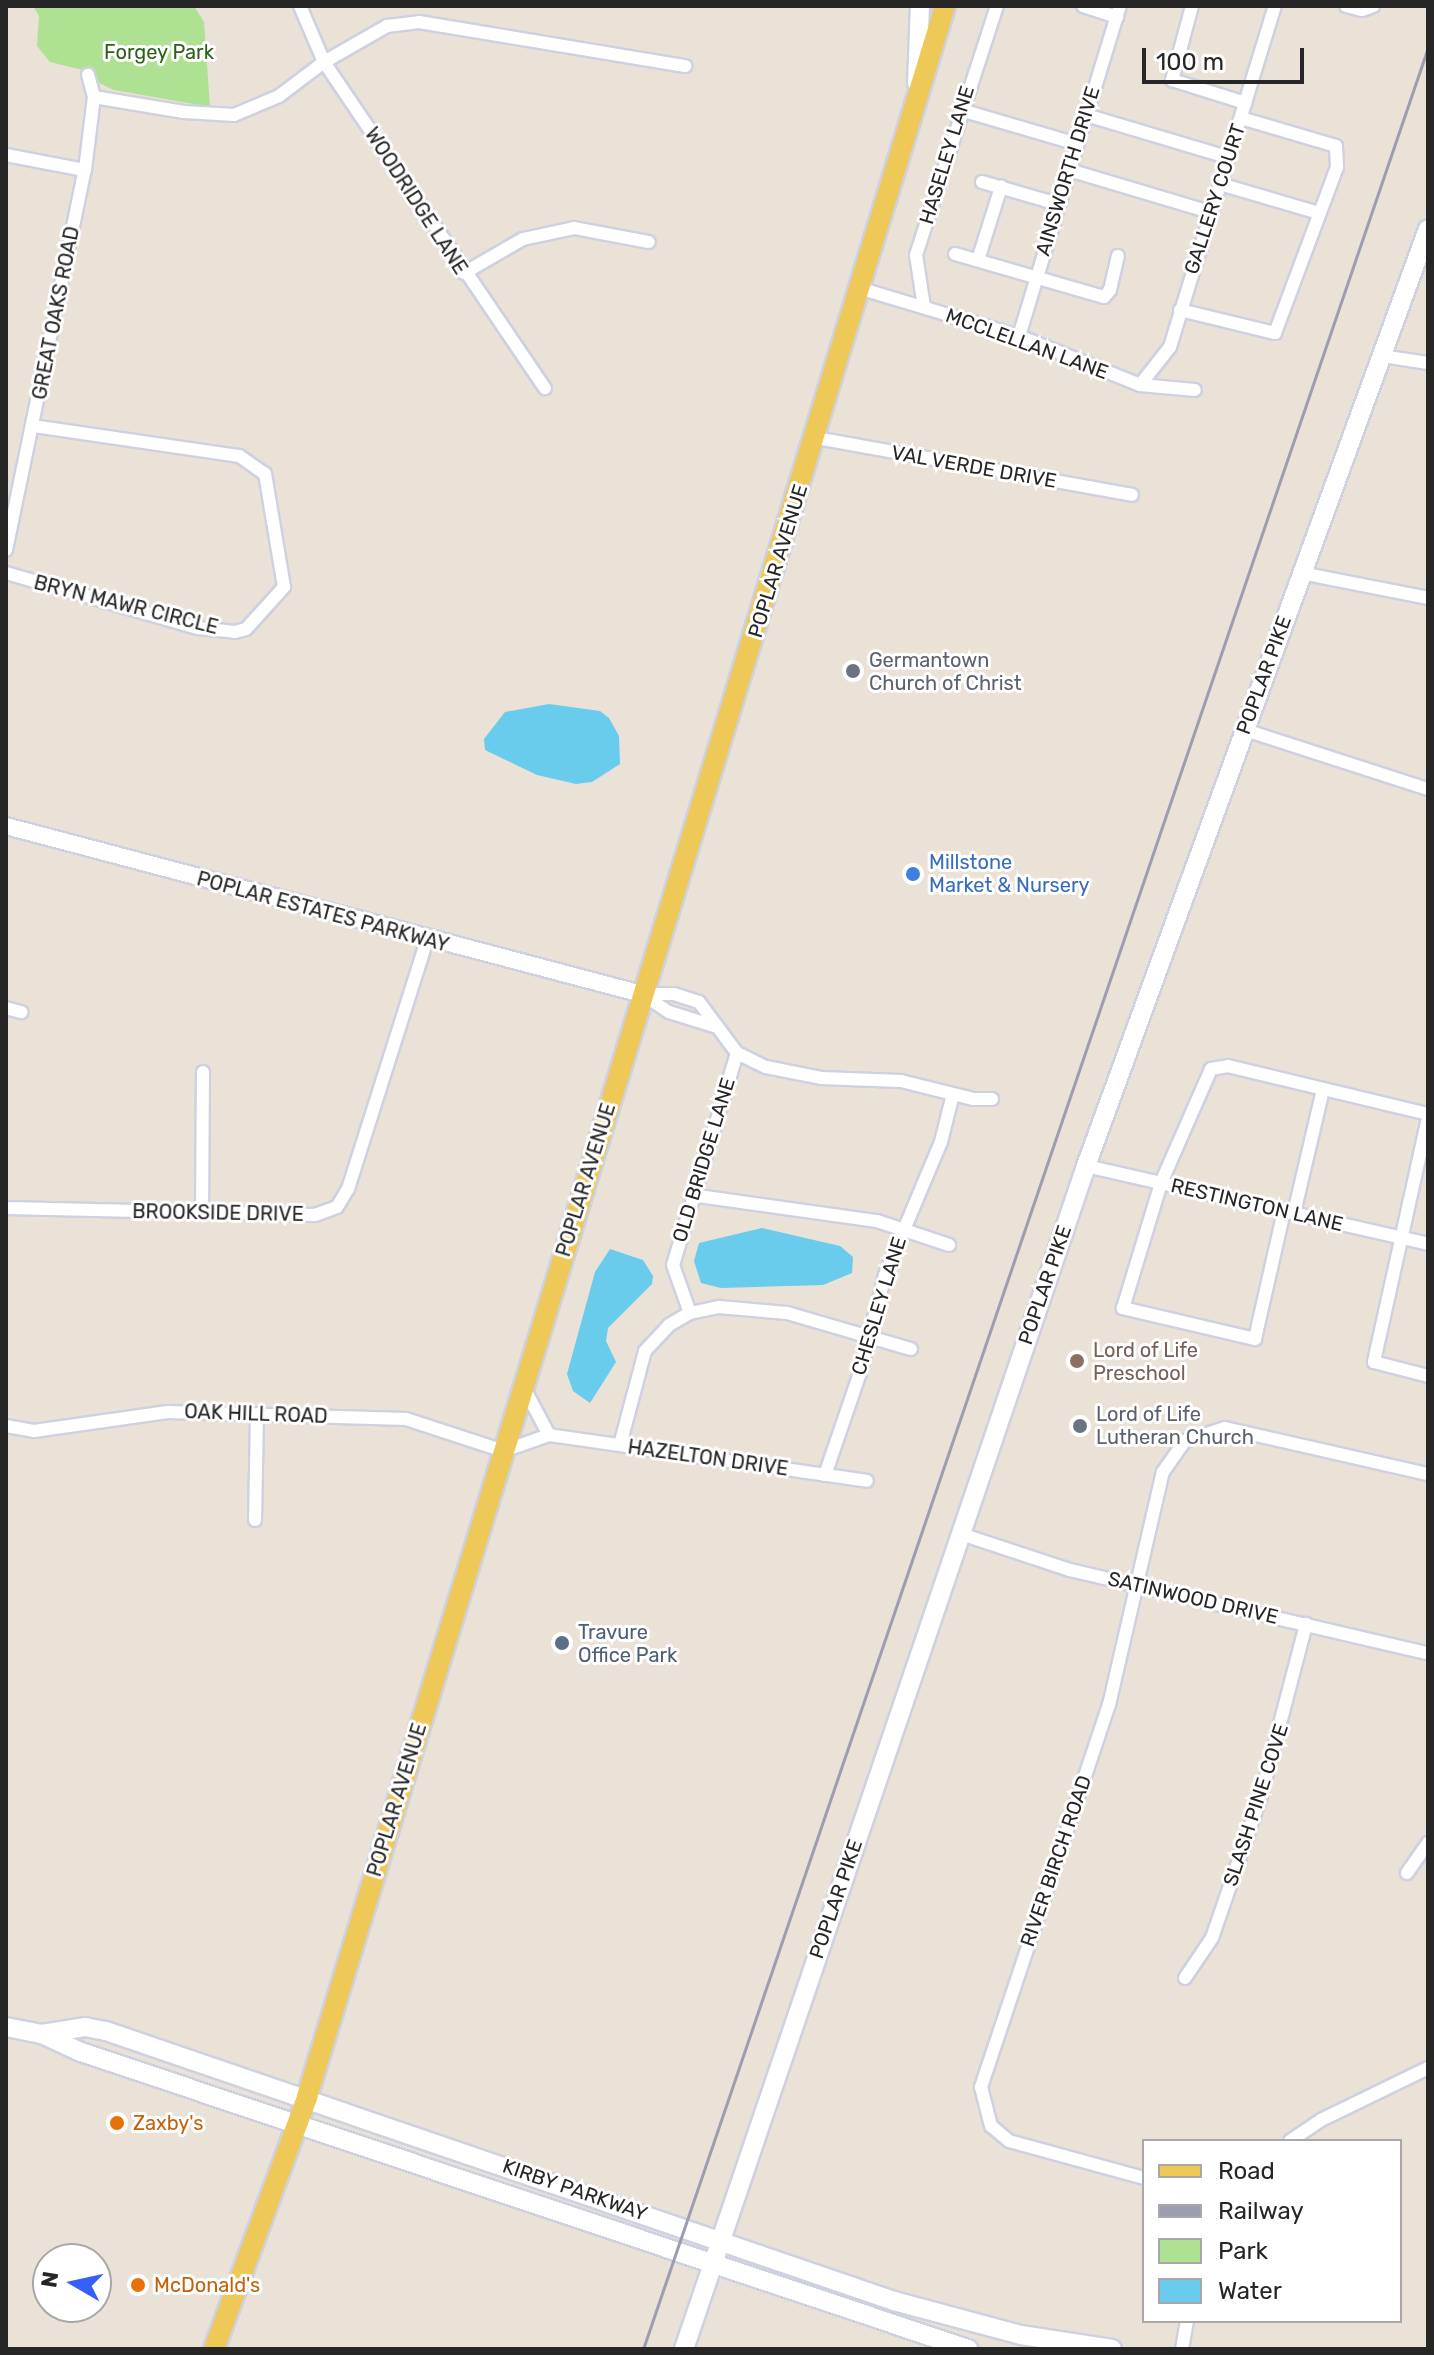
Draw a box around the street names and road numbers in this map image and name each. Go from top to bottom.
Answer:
street label: HASELEY LANE [914,83,980,227]
street label: AINSWORTH DRIVE [1031,84,1105,258]
street label: GALLERY COURT [1179,121,1251,277]
street label: WOODRIDGE LANE [360,123,472,279]
street label: GREAT OAKS ROAD [27,224,85,402]
street label: MCCLELLAN LANE [942,303,1112,385]
street label: VAL VERDE DRIVE [889,441,1059,493]
street label: POPLAR AVENUE [743,481,813,641]
street label: BRYN MAWR CIRCLE [31,570,221,640]
street label: POPLAR PIKE [1231,612,1297,738]
street label: POPLAR ESTATES PARKWAY [194,867,452,957]
street label: OLD BRIDGE LANE [668,1075,740,1245]
street label: POPLAR AVENUE [551,1100,621,1260]
street label: RESTINGTON LANE [1168,1173,1346,1237]
street label: BROOKSIDE DRIVE [132,1200,304,1226]
street label: POPLAR PIKE [1013,1222,1077,1348]
street label: CHESLEY LANE [846,1234,912,1378]
street label: OAK HILL ROAD [183,1399,329,1429]
street label: HAZELTON DRIVE [626,1435,790,1481]
street label: SATINWOOD DRIVE [1105,1567,1281,1629]
street label: POPLAR AVENUE [362,1720,432,1880]
street label: SLASH PINE COVE [1218,1721,1294,1889]
street label: RIVER BIRCH ROAD [1015,1772,1097,1950]
street label: POPLAR PIKE [804,1836,868,1962]
street label: KIRBY PARKWAY [499,2154,651,2226]

